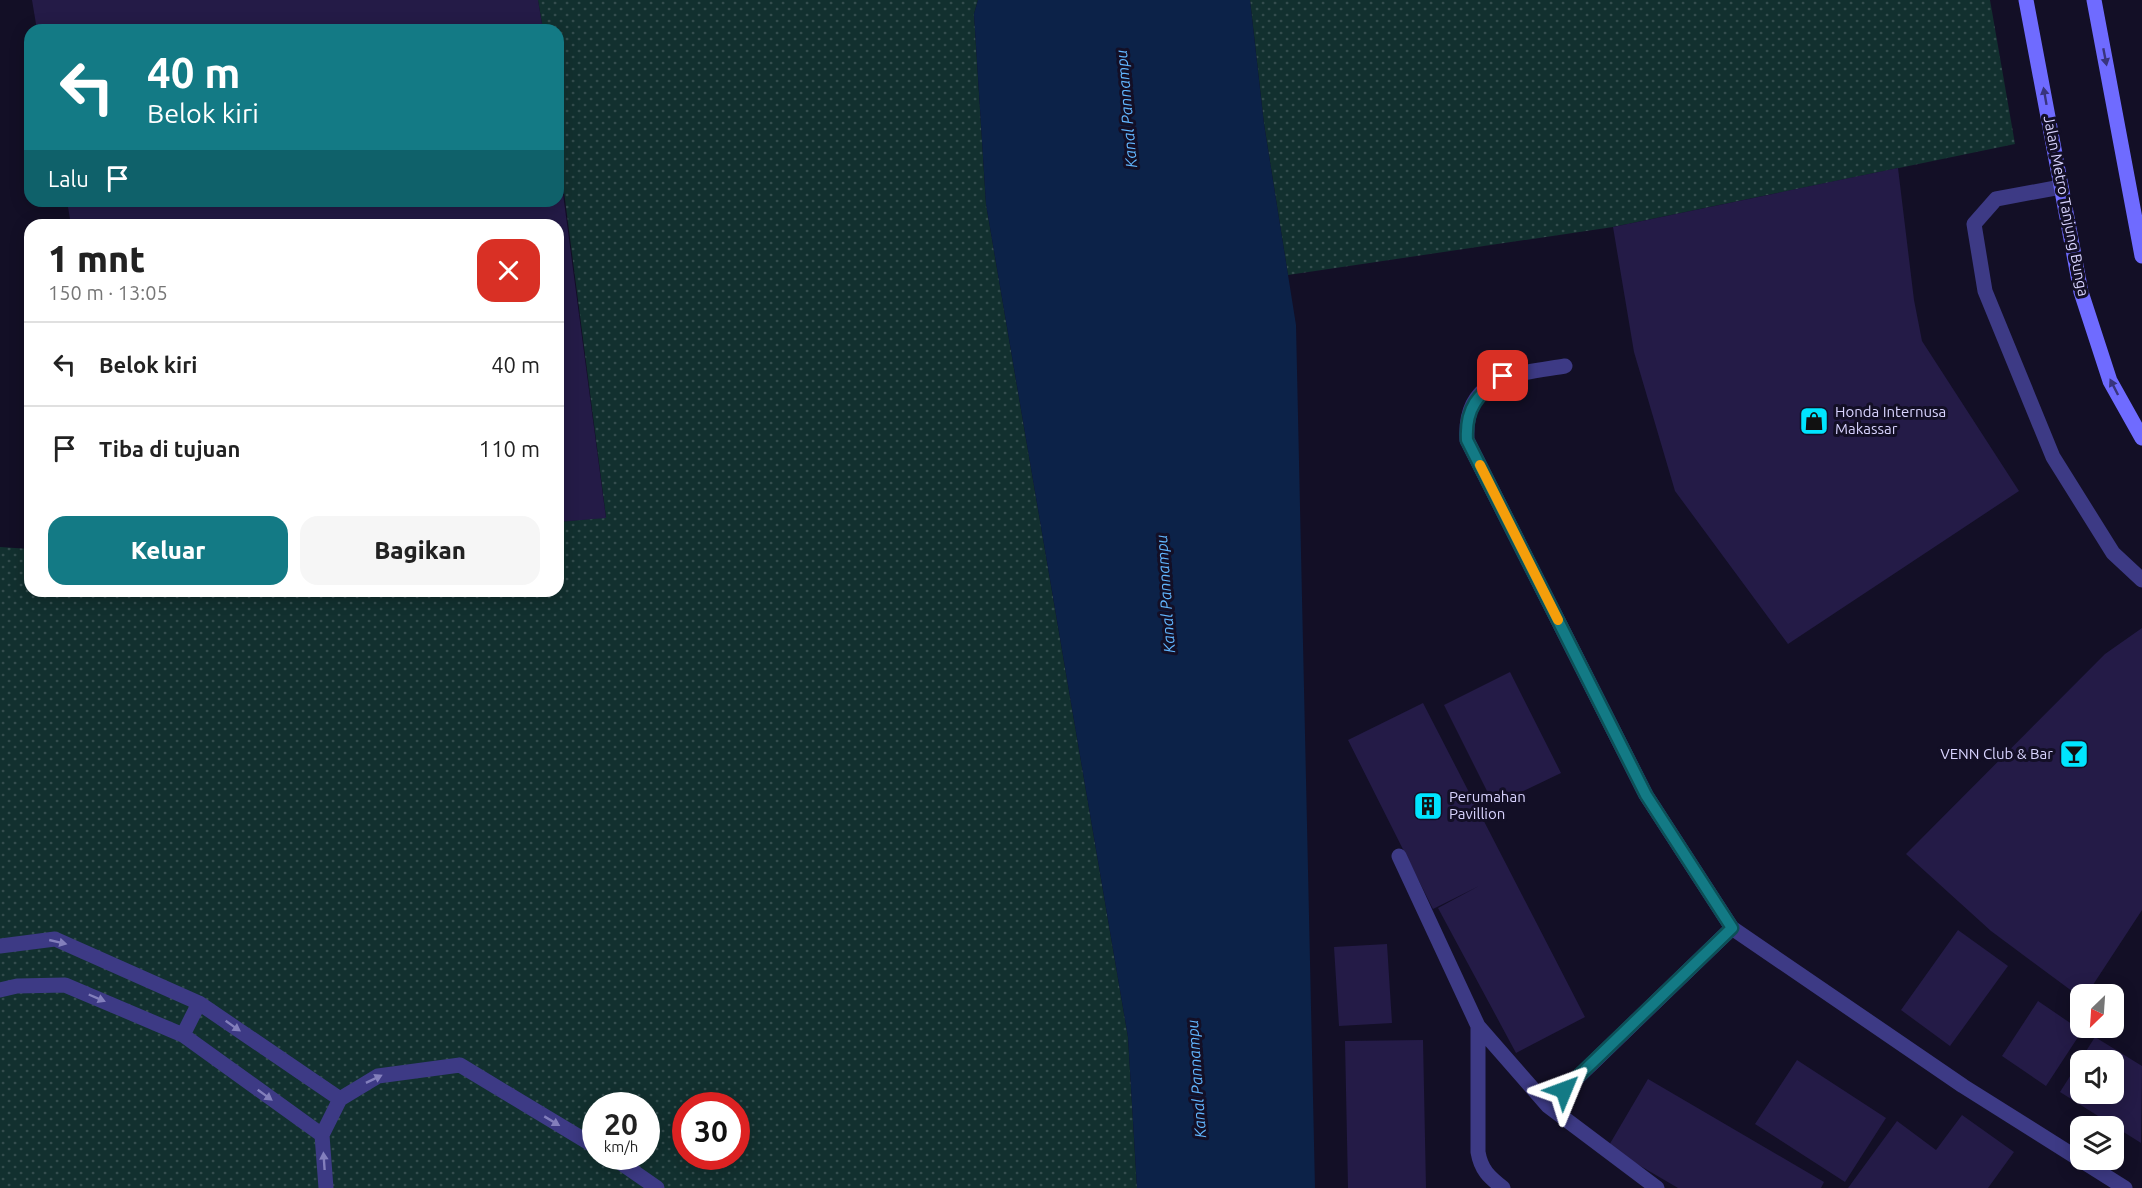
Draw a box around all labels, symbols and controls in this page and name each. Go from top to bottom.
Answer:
icon: left [48,48,126,126]
one-way arrow [2101,48,2110,67]
text: 40 m [147,49,241,96]
water label: Kanal Pannampu [1112,49,1140,169]
one-way arrow [2040,86,2049,105]
text: Belok kiri [147,98,259,128]
street label: Jalan Metro Tanjung Bunga [2041,114,2092,298]
icon: arrive [101,162,134,195]
text: Lalu [48,166,89,191]
text: 1 mnt [48,238,145,279]
button: close [477,239,540,302]
text: 150 m · 13:05 [48,281,168,304]
icon: left [48,348,81,381]
pin [1477,350,1528,401]
text: Belok kiri [99,352,197,377]
text: 40 m [491,352,540,377]
icon: arrive [1486,359,1519,392]
one-way arrow [2109,378,2119,395]
place label: Honda Internusa Makassar [1835,403,1946,437]
shop icon: Honda Internusa Makassar [1798,405,1830,437]
icon: arrive [48,432,81,465]
text: Tiba di tujuan [99,436,240,461]
text: 110 m [479,436,540,461]
button: Keluar [48,516,288,585]
button: Bagikan [300,516,540,585]
water label: Kanal Pannampu [1152,534,1178,654]
bar icon: VENN Club & Bar [2058,738,2090,770]
place label: VENN Club & Bar [1940,745,2053,762]
place label: Perumahan Pavillion [1449,788,1526,822]
building icon: Perumahan Pavillion [1412,790,1444,822]
one-way arrow [48,938,67,948]
north arrow [2070,984,2124,1038]
map controls [2070,984,2124,1170]
one-way arrow [89,994,106,1003]
water label: Kanal Pannampu [1183,1019,1209,1139]
one-way arrow [224,1020,241,1031]
button: sound [2070,1050,2124,1104]
position arrow [1532,1058,1596,1122]
one-way arrow [365,1075,383,1085]
one-way arrow [257,1089,273,1101]
speed limit sign: 30 [672,1092,750,1170]
text: 20 [604,1107,638,1141]
one-way arrow [544,1115,560,1126]
button: layers [2070,1116,2124,1170]
text: km/h [604,1138,638,1155]
one-way arrow [319,1152,328,1171]

